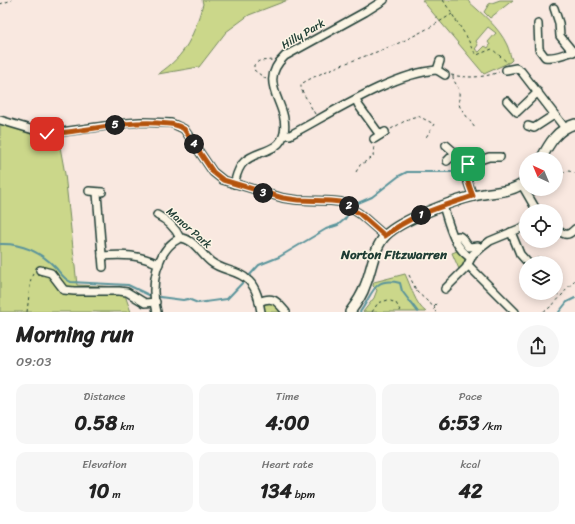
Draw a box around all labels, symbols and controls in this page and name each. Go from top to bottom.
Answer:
street label: Hilly Park [277,14,329,54]
pin: 5 [105,115,125,135]
text: 5 [112,115,118,134]
pin [30,117,64,151]
icon: check [36,123,58,145]
pin: 4 [184,134,204,154]
text: 4 [191,134,197,153]
pin [451,147,485,181]
north arrow [519,152,563,196]
map controls [519,152,563,300]
icon: arrive [457,153,479,175]
pin: 3 [253,183,273,203]
text: 3 [260,183,266,202]
pin: 2 [339,196,359,216]
text: 2 [346,196,352,215]
street label: Manor Park [162,203,216,254]
button: locate [519,204,563,248]
pin: 1 [411,205,431,225]
text: 1 [419,205,423,224]
district label: Norton Fitzwarren [340,243,448,266]
button: layers [519,256,563,300]
text: Morning run [16,315,134,354]
button: share [517,325,559,367]
text: 09:03 [16,350,51,373]
text: Distance [84,387,125,406]
text: Time [276,387,299,406]
text: Pace [459,387,482,406]
text: 0.58 [74,406,117,441]
text: 4:00 [266,406,309,441]
text: 6:53 [439,406,480,441]
text: km [117,417,135,436]
text: /km [480,417,502,436]
text: Elevation [82,455,127,474]
text: Heart rate [262,455,313,474]
text: kcal [461,455,481,474]
text: 10 [88,474,109,509]
text: 134 [260,474,292,509]
text: 42 [458,474,483,509]
text: m [109,485,121,504]
text: bpm [292,485,315,504]

